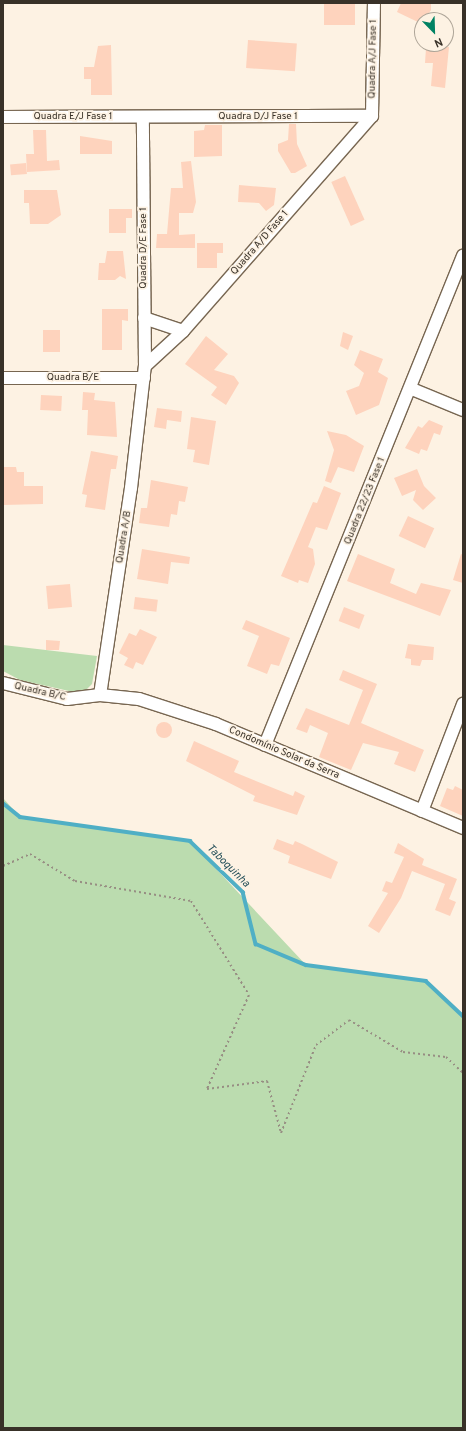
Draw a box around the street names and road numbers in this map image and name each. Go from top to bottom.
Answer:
street label: Quadra A/J Fase 1 [366,19,380,99]
street label: Quadra E/J Fase 1 [34,111,112,123]
street label: Quadra D/J Fase 1 [218,111,298,123]
street label: Quadra D/E Fase 1 [138,207,150,289]
street label: Quadra A/D Fase 1 [228,208,292,278]
street label: Quadra B/E [47,372,99,384]
street label: Quadra 22/23 Fase 1 [342,456,388,546]
street label: Quadra A/B [114,510,134,564]
street label: Quadra B/C [13,680,67,704]
street label: Condomínio Solar da Serra [227,724,341,782]

